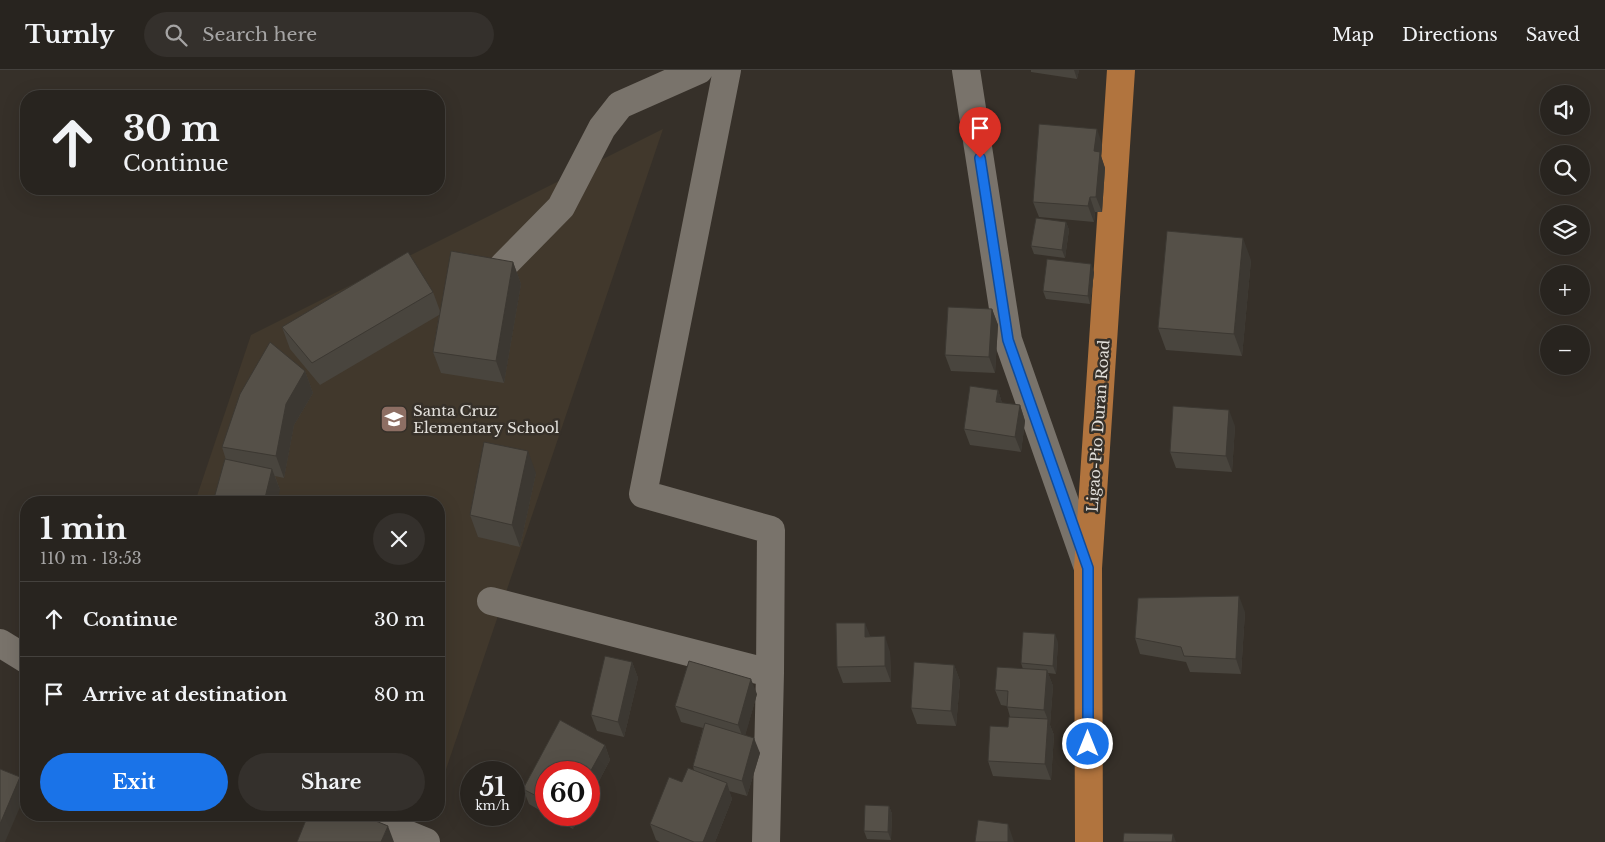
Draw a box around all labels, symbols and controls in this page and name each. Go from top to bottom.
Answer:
search box [144,12,494,57]
text: Turnly [25,20,114,49]
icon: search [162,21,190,49]
text: Search here [202,23,317,46]
text: Map [1332,24,1374,46]
text: Directions [1402,24,1498,46]
text: Saved [1526,24,1580,46]
map controls [1540,85,1590,375]
button: sound [1540,85,1590,135]
text: 30 m [123,107,220,150]
pin [959,107,1001,158]
icon: ahead [40,110,105,175]
icon: arrive [966,114,994,142]
button: search [1540,145,1590,195]
text: Continue [123,150,229,177]
button: layers [1540,205,1590,255]
button: + [1540,265,1590,315]
button: − [1540,325,1590,375]
street label: Ligao-Pio Duran Road [1082,339,1114,513]
place label: Santa Cruz Elementary School [413,401,560,437]
school or university icon: Santa Cruz Elementary School [379,404,409,434]
text: 1 min [40,510,127,547]
button: close [373,513,425,565]
text: 110 m · 13:53 [40,548,142,568]
icon: ahead [40,605,68,633]
text: Continue [83,608,178,631]
text: 30 m [374,608,425,631]
icon: arrive [40,680,68,708]
text: Arrive at destination [83,683,287,706]
text: 80 m [374,683,425,706]
position arrow [1061,717,1113,769]
button: Exit [40,753,228,811]
button: Share [238,753,425,811]
speed limit sign: 60 [535,761,600,826]
text: 51 [480,772,505,803]
text: km/h [475,798,510,813]

